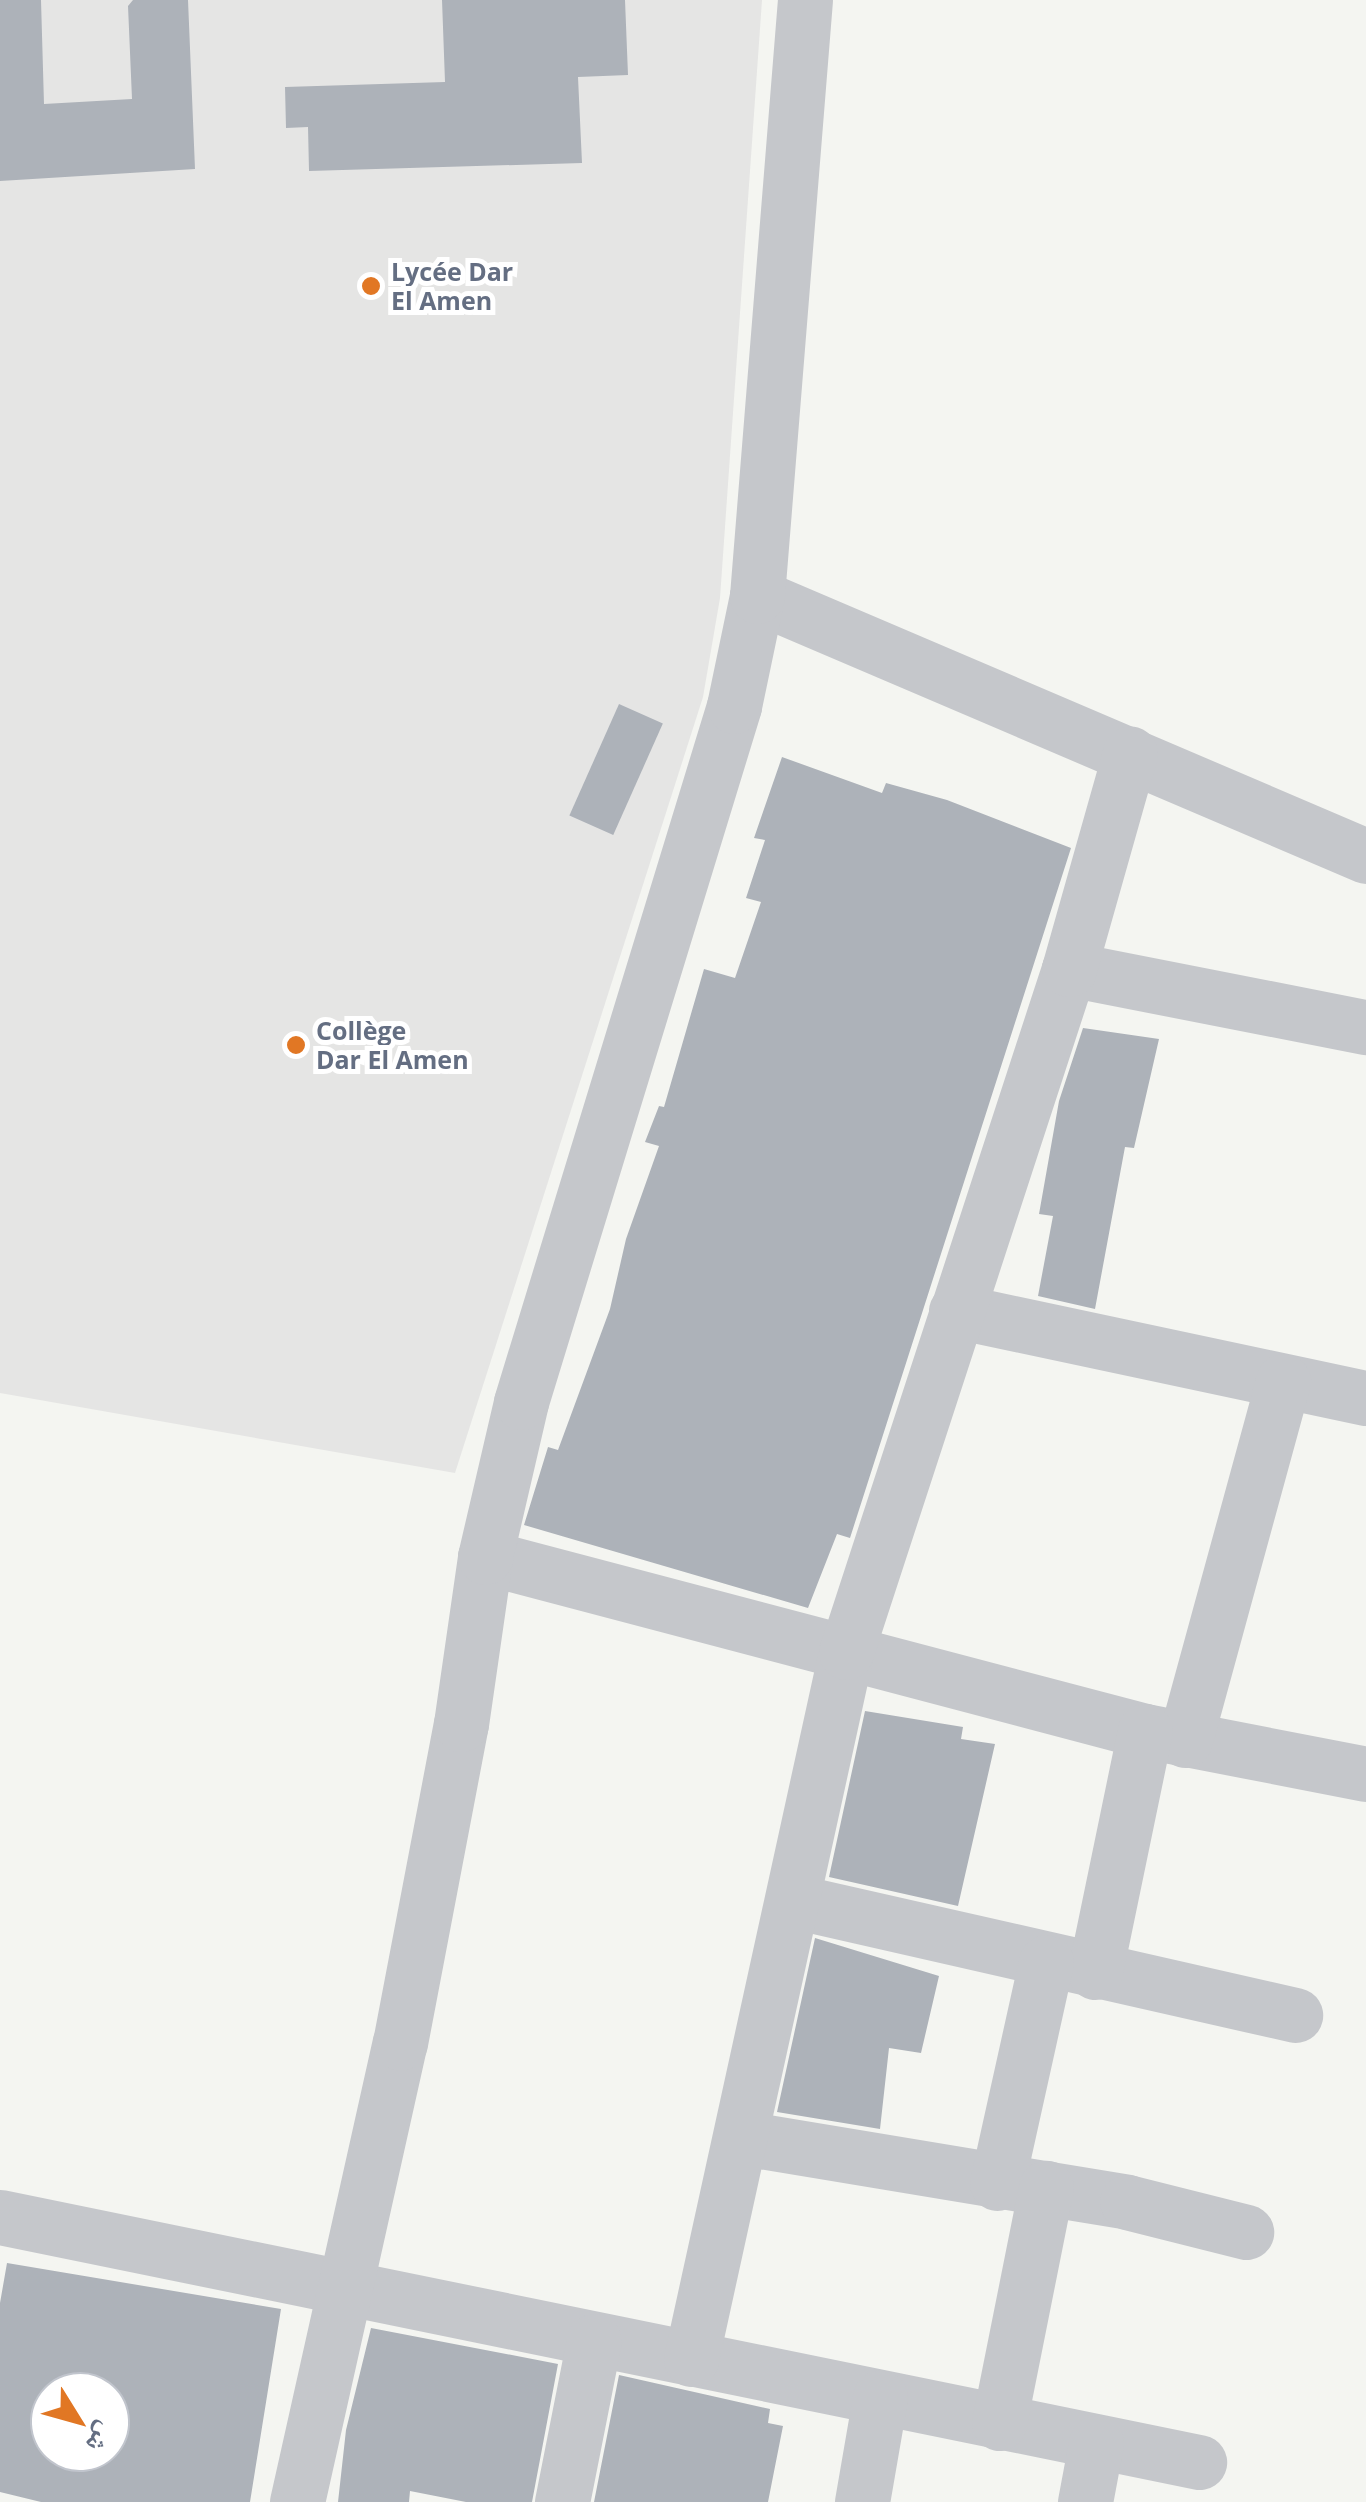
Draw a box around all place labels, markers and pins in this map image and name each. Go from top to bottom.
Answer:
place label: Lycée Dar El Amen [391,257,513,316]
marker: Lycée Dar El Amen [360,275,382,297]
place label: Collège Dar El Amen [316,1016,469,1075]
marker: Collège Dar El Amen [285,1034,307,1056]

